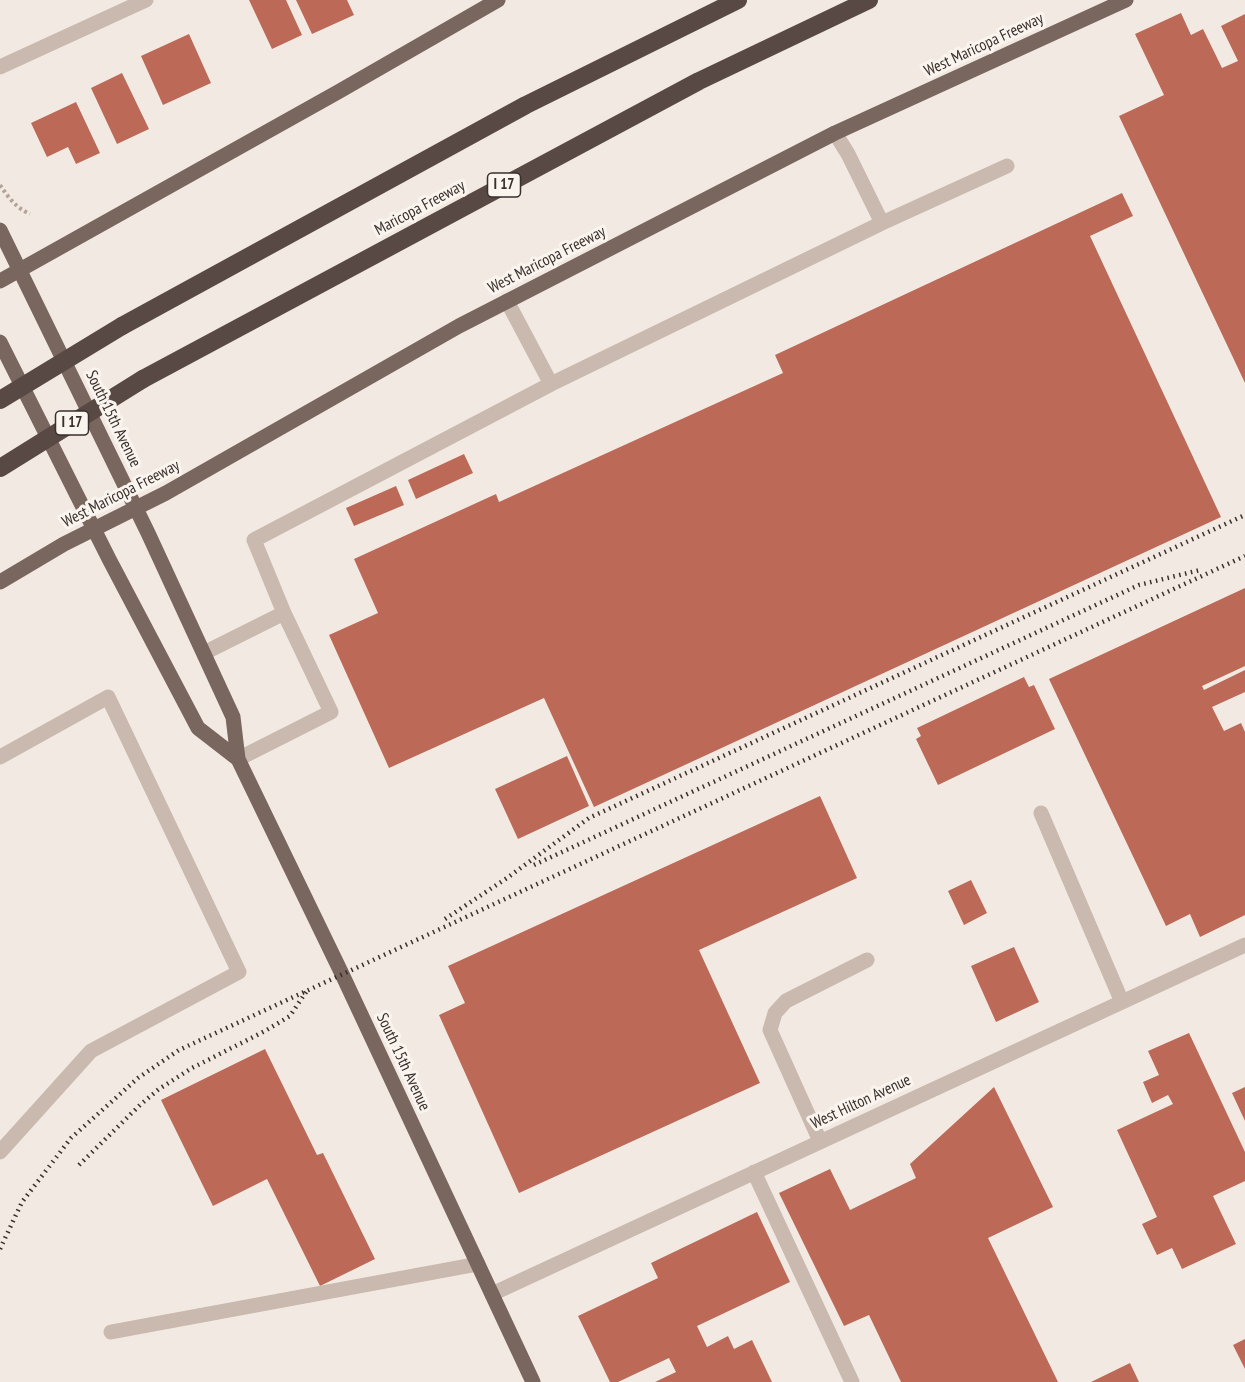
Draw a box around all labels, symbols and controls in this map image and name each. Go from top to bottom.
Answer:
street label: West Maricopa Freeway [921,9,1047,81]
road number: I 17 [488,173,520,197]
street label: Maricopa Freeway [372,176,468,240]
street label: West Maricopa Freeway [485,222,609,298]
street label: South 15th Avenue [81,368,145,470]
road number: I 17 [56,411,88,435]
street label: West Maricopa Freeway [59,456,183,532]
street label: South 15th Avenue [372,1010,434,1114]
street label: West Hilton Avenue [808,1071,914,1133]

